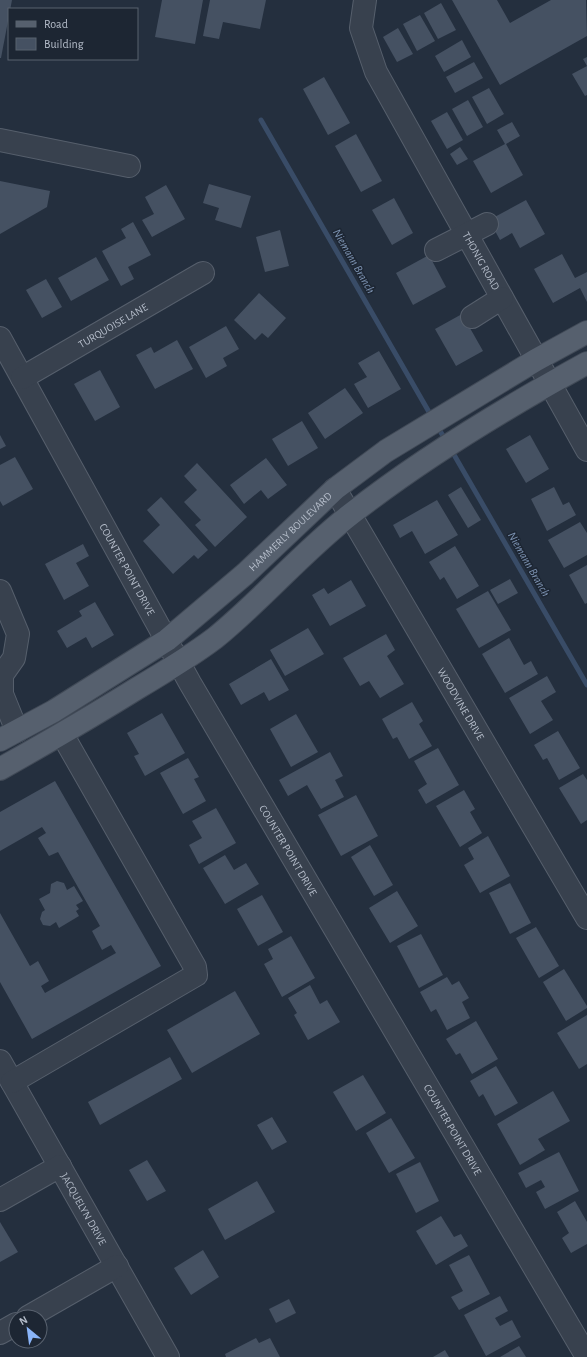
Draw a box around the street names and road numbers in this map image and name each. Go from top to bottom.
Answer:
street label: THONIG ROAD [461,230,502,292]
street label: TURQUOISE LANE [76,301,150,350]
street label: HAMMERLY BOULEVARD [247,490,334,573]
street label: COUNTER POINT DRIVE [98,521,157,618]
street label: WOODVINE DRIVE [436,666,487,742]
street label: COUNTER POINT DRIVE [258,803,320,898]
street label: COUNTER POINT DRIVE [422,1082,484,1177]
street label: JACQUELYN DRIVE [59,1171,109,1248]

